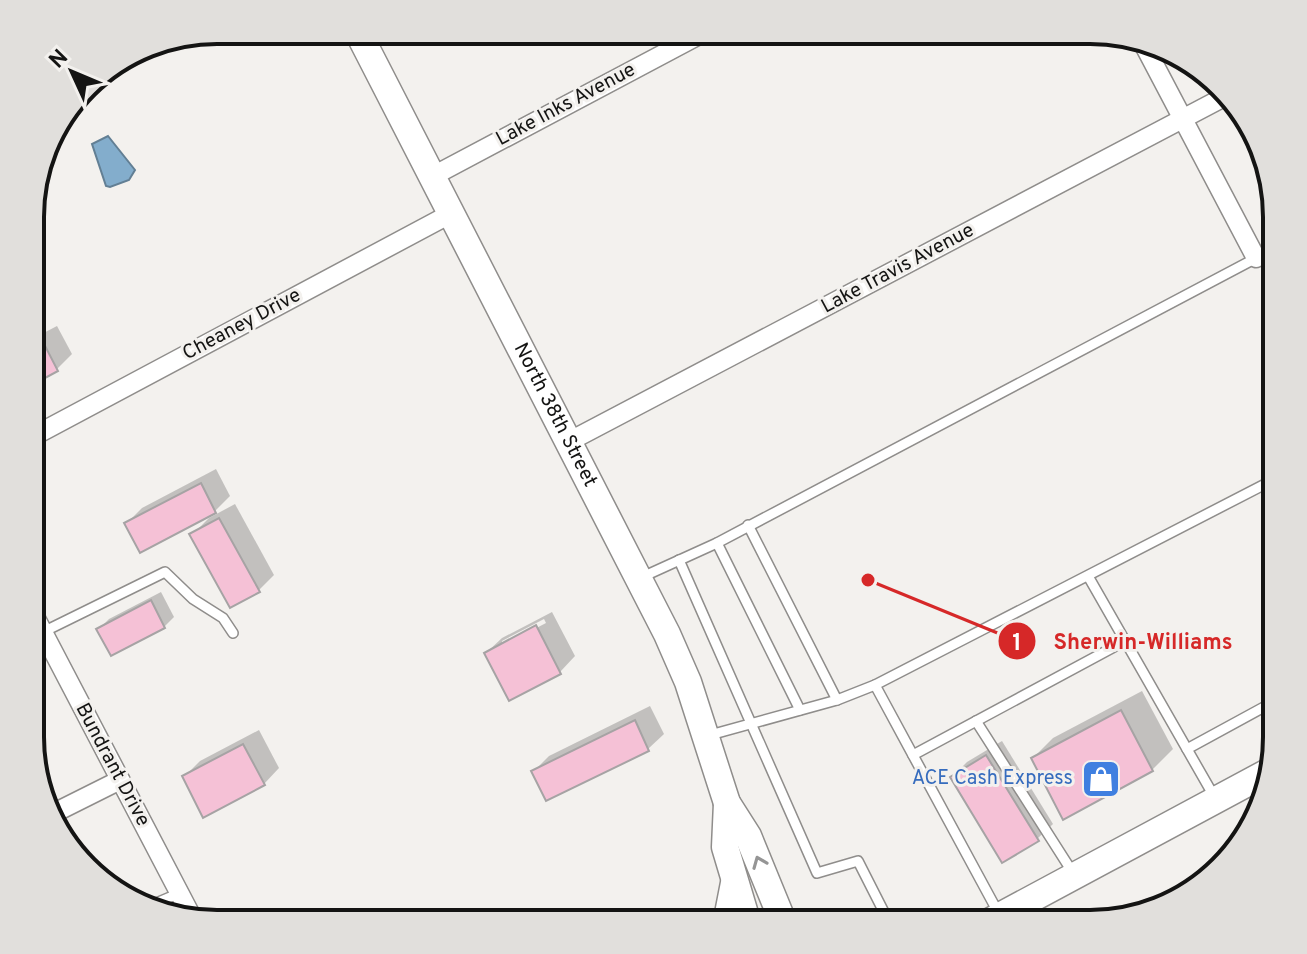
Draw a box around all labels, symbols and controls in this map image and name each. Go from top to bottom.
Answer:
north arrow [32,32,112,112]
text: N [44,45,75,75]
street label: Lake Inks Avenue [492,57,640,153]
street label: Lake Travis Avenue [817,218,979,320]
street label: Cheaney Drive [178,283,306,367]
street label: North 38th Street [507,339,602,492]
callout: Sherwin-Williams [997,618,1248,664]
text: 1 [1012,629,1022,659]
text: Sherwin-Williams [1053,630,1233,657]
street label: Bundrant Drive [69,699,155,831]
shop icon: ACE Cash Express [1080,758,1122,800]
place label: ACE Cash Express [912,766,1073,792]
one-way arrow [752,856,768,870]

